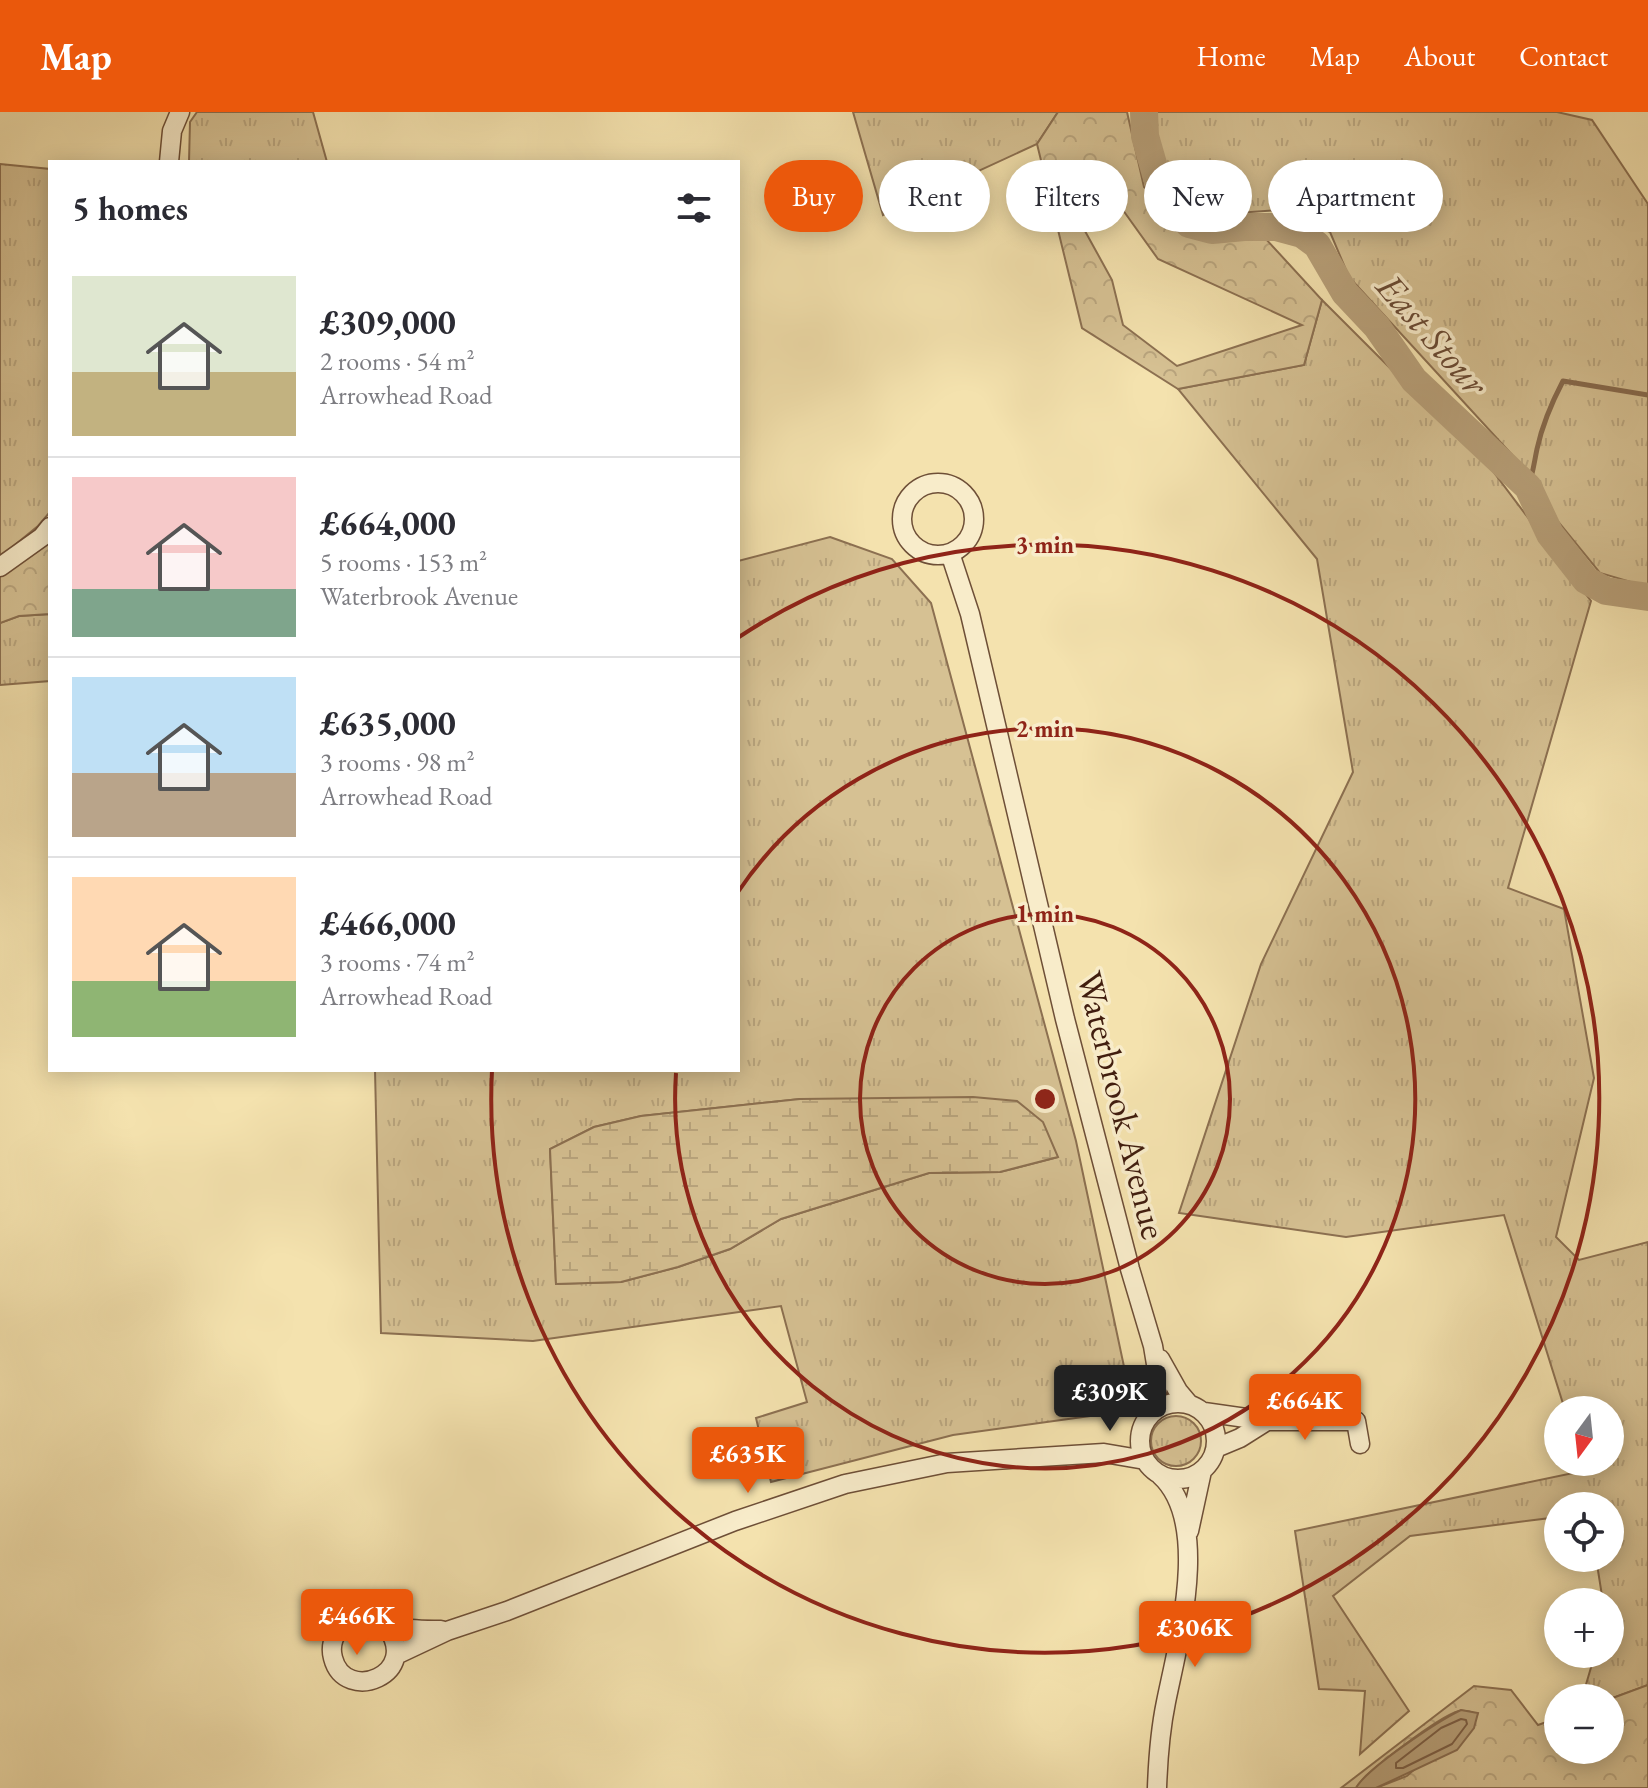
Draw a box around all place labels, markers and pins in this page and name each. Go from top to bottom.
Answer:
centre of rings [1031,1085,1059,1113]
pin: £309K [1054,1365,1166,1433]
pin: £664K [1249,1374,1361,1442]
pin: £635K [692,1427,804,1495]
pin: £466K [301,1589,413,1657]
pin: £306K [1139,1601,1251,1669]

